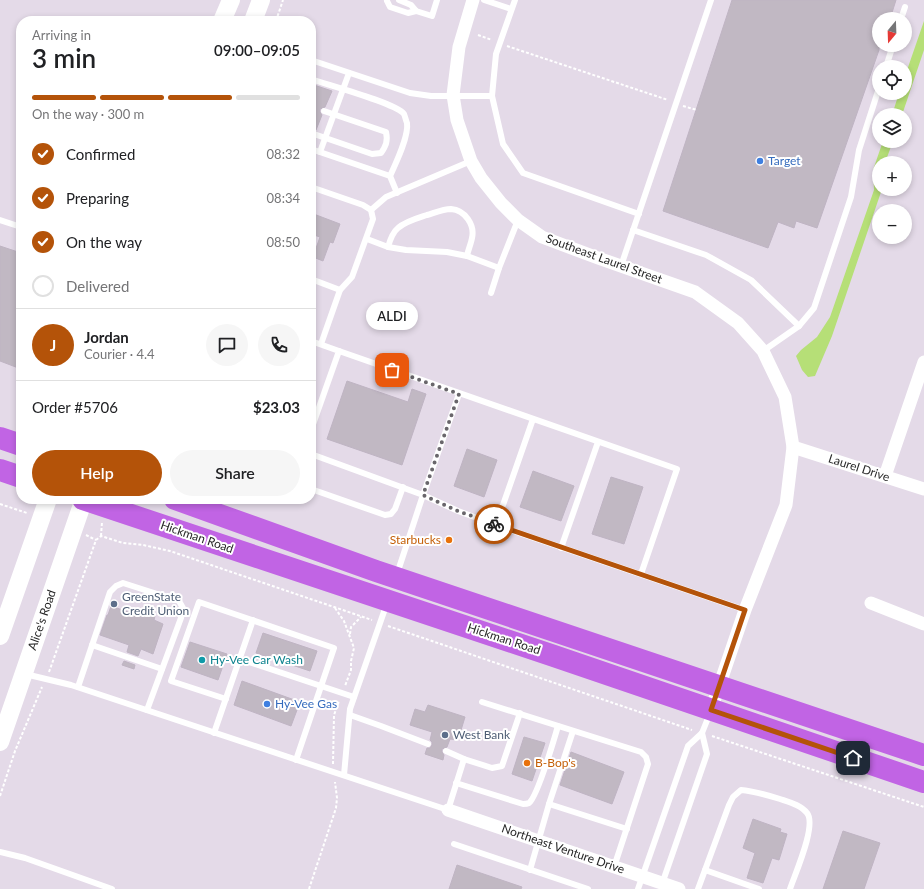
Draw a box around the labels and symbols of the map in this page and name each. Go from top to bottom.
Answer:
north arrow [872,12,912,52]
place label: Target [768,153,801,168]
marker: Target [755,156,765,166]
street label: Southeast Laurel Street [544,231,665,287]
callout: ALDI [366,302,418,330]
pin [375,353,409,387]
street label: Laurel Drive [826,451,892,485]
courier [474,504,514,544]
street label: Hickman Road [159,517,236,556]
place label: Starbucks [390,532,441,547]
marker: Starbucks [444,535,454,545]
street label: Alice's Road [24,588,59,652]
place label: GreenState Credit Union [122,589,189,618]
marker: GreenState Credit Union [109,599,119,609]
street label: Hickman Road [466,620,543,657]
place label: Hy-Vee Car Wash [210,652,303,667]
marker: Hy-Vee Car Wash [197,655,207,665]
place label: Hy-Vee Gas [275,696,337,711]
marker: Hy-Vee Gas [262,699,272,709]
place label: West Bank [453,727,511,742]
marker: West Bank [440,730,450,740]
pin [836,741,870,775]
place label: B-Bop's [535,755,576,770]
marker: B-Bop's [522,758,532,768]
street label: Northeast Venture Drive [500,820,627,877]

